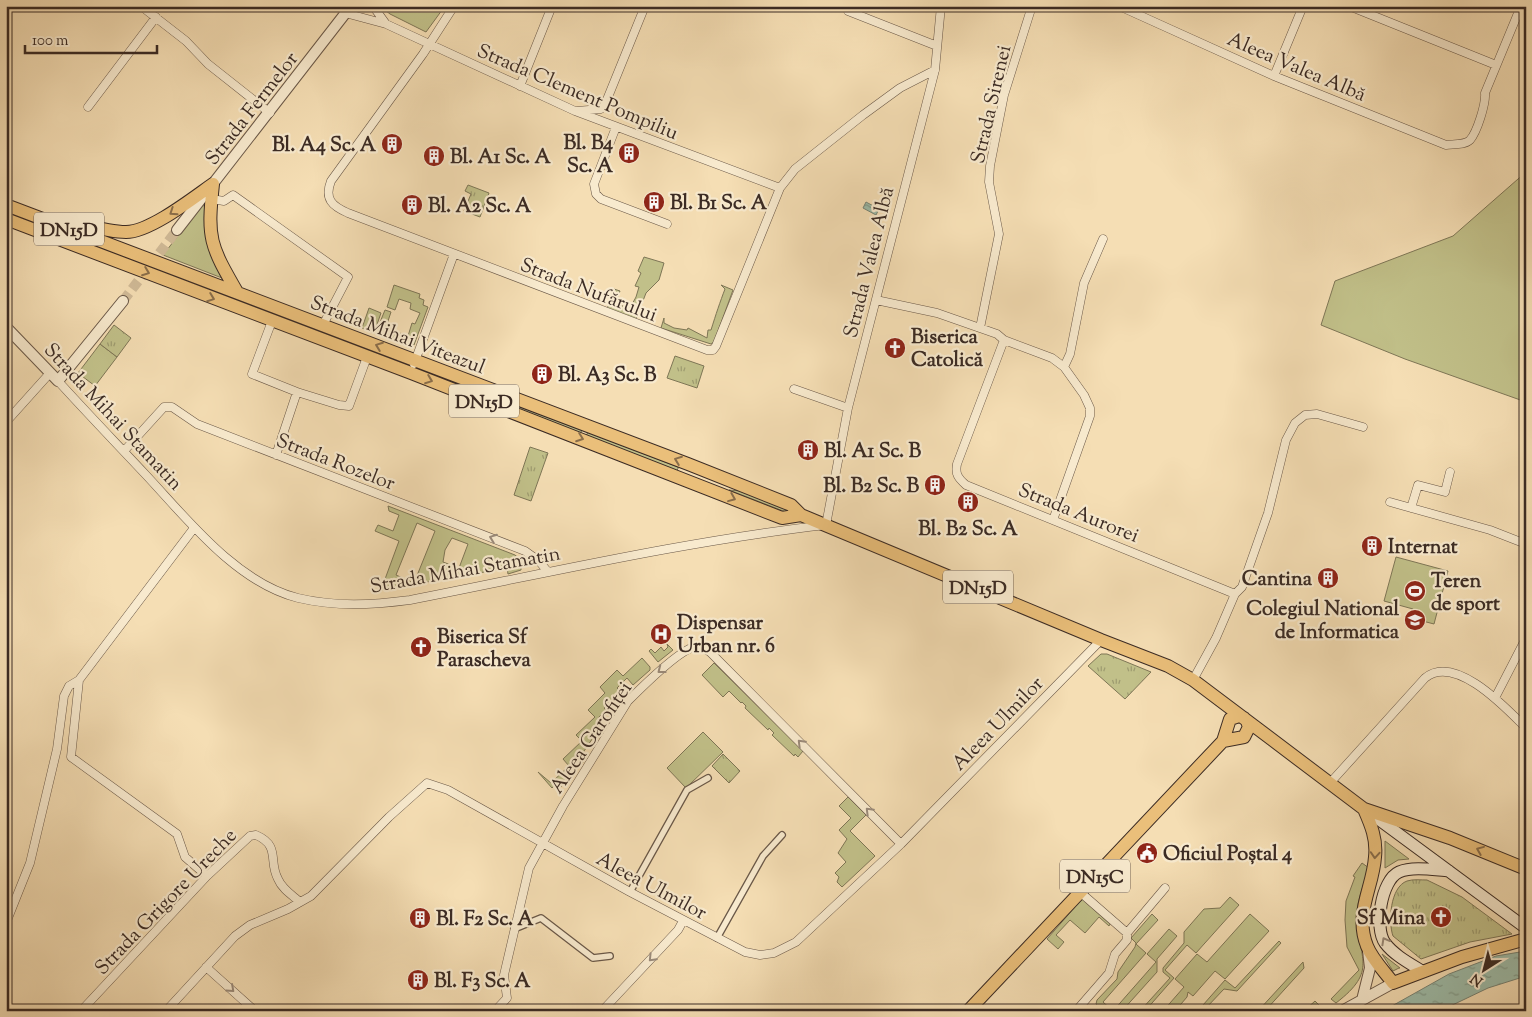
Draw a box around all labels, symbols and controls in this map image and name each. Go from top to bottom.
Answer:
scale bar [25,22,158,54]
street label: Aleea Valea Albă [1222,26,1370,111]
text: 100 m [32,31,69,52]
street label: Strada Clement Pompiliu [472,38,683,149]
street label: Strada Sirenei [965,42,1020,167]
street label: Strada Fermelor [199,46,307,172]
place label: Bl. B4 Sc. A [564,130,614,182]
place label: Bl. A4 Sc. A [272,132,377,161]
building icon: Bl. A4 Sc. A [380,132,404,156]
building icon: Bl. B4 Sc. A [617,141,641,165]
building icon: Bl. A1 Sc. A [422,144,446,168]
place label: Bl. A1 Sc. A [450,144,551,173]
street label: Strada Valea Albă [838,184,903,341]
building icon: Bl. B1 Sc. A [642,190,666,214]
place label: Bl. B1 Sc. A [670,190,768,219]
building icon: Bl. A2 Sc. A [400,193,424,217]
place label: Bl. A2 Sc. A [428,193,532,222]
one-way arrow [169,206,178,215]
road number: DN15D [34,212,104,245]
street label: Strada Nufărului [515,252,661,331]
one-way arrow [141,266,150,276]
street label: Strada Mihai Viteazul [305,290,489,383]
one-way arrow [206,291,215,302]
place label: Biserica Catolică [911,324,984,376]
church icon: Biserica Catolică [883,336,907,360]
street label: Strada Mihai Stamatin [36,337,189,498]
one-way arrow [375,342,383,352]
building icon: Bl. A3 Sc. B [530,362,554,386]
place label: Bl. A3 Sc. B [558,362,657,391]
one-way arrow [424,373,433,384]
road number: DN15D [449,384,519,418]
street label: Strada Rozelor [271,427,399,499]
one-way arrow [575,432,584,443]
building icon: Bl. A1 Sc. B [796,438,820,462]
place label: Bl. A1 Sc. B [824,438,921,467]
one-way arrow [674,456,682,466]
place label: Bl. B2 Sc. B [823,473,919,502]
building icon: Bl. B2 Sc. B [923,473,947,497]
street label: Strada Aurorei [1013,477,1143,552]
building icon: Bl. B2 Sc. A [956,490,980,514]
one-way arrow [727,491,736,502]
place label: Bl. B2 Sc. A [918,516,1018,545]
one-way arrow [489,534,498,544]
building icon: Internat [1360,534,1384,558]
place label: Internat [1388,534,1458,563]
street label: Strada Mihai Stamatin [368,540,563,602]
place label: Cantina [1242,566,1313,595]
building icon: Cantina [1316,566,1340,590]
place label: Teren de sport [1431,568,1500,620]
road number: DN15D [943,570,1013,604]
sports icon: Teren de sport [1403,579,1427,603]
place label: Colegiul National de Informatica [1246,596,1400,648]
school or university icon: Colegiul National de Informatica [1403,608,1427,632]
place label: Dispensar Urban nr. 6 [677,610,775,662]
hospital icon: Dispensar Urban nr. 6 [649,622,673,646]
place label: Biserica Sf Parascheva [437,624,531,676]
church icon: Biserica Sf Parascheva [409,635,433,659]
one-way arrow [658,665,667,673]
street label: Aleea Ulmilor [946,671,1052,779]
street label: Aleea Garofiței [544,676,641,800]
one-way arrow [798,740,807,749]
one-way arrow [865,807,874,816]
street label: Strada Grigore Ureche [89,823,245,983]
public building icon: Oficiul Poștal 4 [1135,841,1159,865]
place label: Oficiul Poștal 4 [1163,841,1292,870]
street label: Aleea Ulmilor [590,846,712,929]
one-way arrow [1477,846,1485,856]
one-way arrow [1370,852,1381,860]
road number: DN15C [1060,859,1130,892]
place label: Sf Mina [1357,905,1426,934]
church icon: Sf Mina [1429,905,1453,929]
building icon: Bl. F2 Sc. A [408,906,432,930]
place label: Bl. F2 Sc. A [436,906,534,935]
one-way arrow [1382,937,1392,946]
north arrow [1460,944,1510,994]
one-way arrow [649,952,658,961]
building icon: Bl. F3 Sc. A [406,968,430,992]
place label: Bl. F3 Sc. A [434,968,531,997]
text: N [1467,968,1488,990]
one-way arrow [225,983,234,992]

